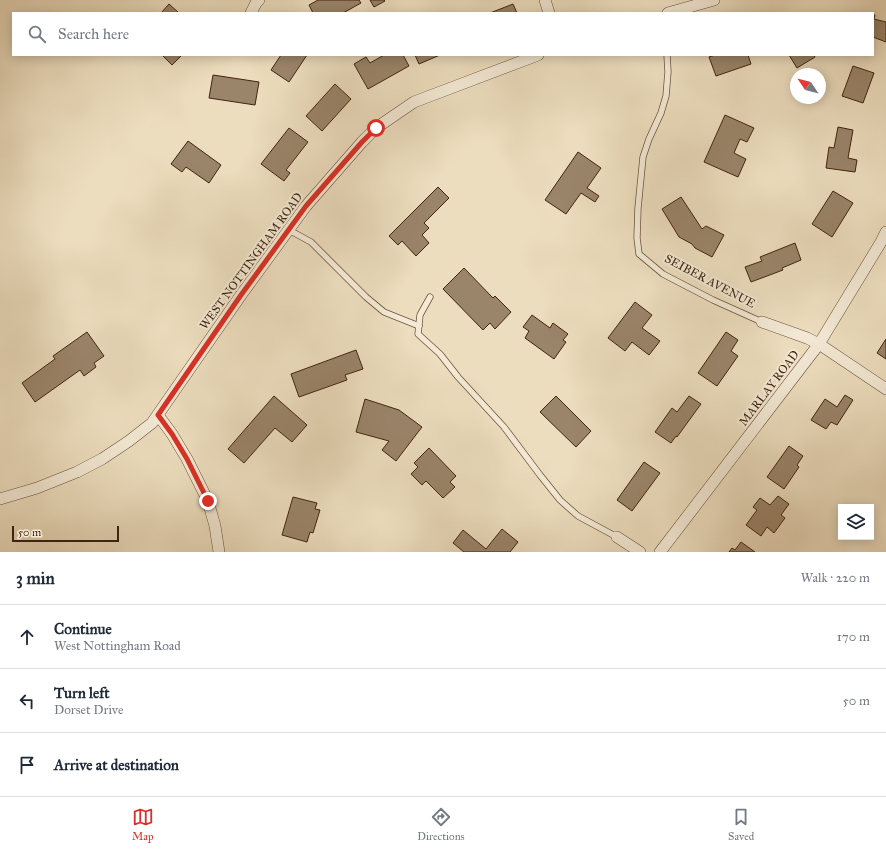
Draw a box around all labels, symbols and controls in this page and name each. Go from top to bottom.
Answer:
search box [12,12,874,56]
icon: search [26,23,48,45]
text: Search here [58,25,129,43]
north arrow [790,68,826,104]
route start [367,119,385,137]
street label: WEST NOTTINGHAM ROAD [197,190,305,332]
street label: SEIBER AVENUE [662,251,758,311]
street label: MARLAY ROAD [736,348,802,428]
route end [199,492,217,510]
map controls [838,504,874,540]
button: layers [838,504,874,540]
scale bar [12,524,119,543]
text: 50 m [18,526,41,539]
text: 3 min [16,568,55,589]
text: Walk · 220 m [801,570,870,586]
text: Continue [54,620,112,638]
icon: ahead [16,626,38,648]
text: 170 m [837,629,870,645]
text: West Nottingham Road [54,638,181,654]
text: Turn left [54,684,110,702]
icon: left [16,690,38,712]
text: 50 m [843,693,870,709]
text: Dorset Drive [54,702,123,718]
icon: arrive [16,754,38,776]
text: Arrive at destination [54,756,179,774]
tab: Map [132,806,154,843]
tab: Directions [417,806,465,843]
tab: Saved [728,806,754,843]

